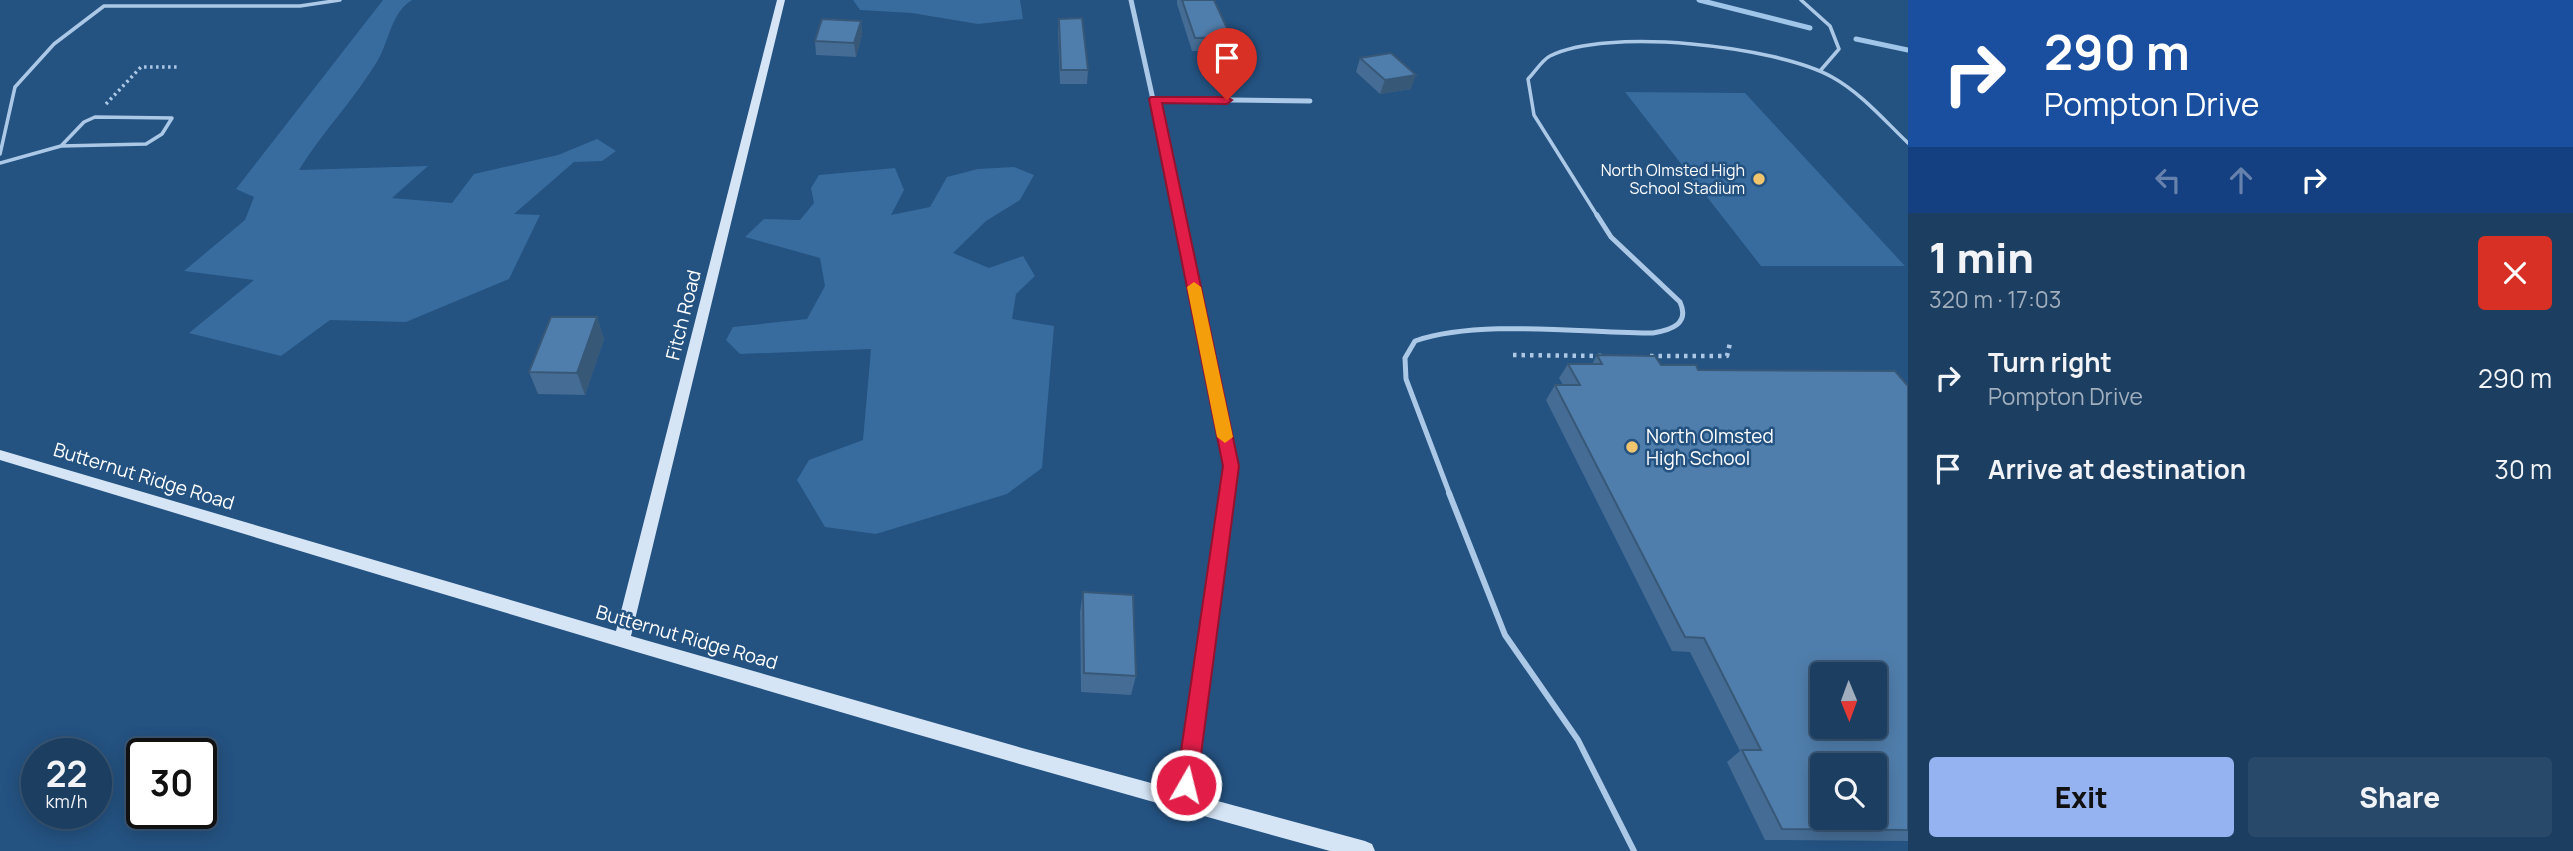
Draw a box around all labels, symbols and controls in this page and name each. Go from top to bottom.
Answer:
text: 290 m [2044,18,2190,85]
pin [1197,28,1257,100]
icon: right [1929,28,2020,119]
icon: arrive [1208,39,1246,77]
text: Pompton Drive [2044,82,2260,126]
place label: North Olmsted High School Stadium [1601,159,1745,199]
icon: left [2149,161,2187,199]
icon: ahead [2222,161,2260,199]
icon: right [2295,161,2333,199]
marker: North Olmsted High School Stadium [1751,171,1767,187]
text: 1 min [1929,228,2034,286]
button: close [2478,236,2552,310]
street label: Fitch Road [659,267,707,363]
text: 320 m · 17:03 [1929,283,2062,315]
text: Turn right [1988,344,2112,380]
icon: right [1929,359,1967,397]
text: 290 m [2478,360,2552,396]
text: Pompton Drive [1988,380,2143,412]
place label: North Olmsted High School [1646,423,1774,471]
street label: Butternut Ridge Road [50,436,238,516]
marker: North Olmsted High School [1624,439,1640,455]
icon: arrive [1929,450,1967,488]
text: Arrive at destination [1988,451,2246,487]
text: 30 m [2495,451,2552,487]
street label: Butternut Ridge Road [593,599,781,675]
north arrow [1810,662,1886,738]
map controls [1810,662,1887,830]
speed limit sign: 30 [126,738,217,829]
position arrow [1149,748,1223,822]
text: 22 [46,750,87,798]
button: search [1810,753,1887,830]
button: Exit [1929,757,2234,837]
button: Share [2248,757,2552,837]
text: km/h [46,789,87,813]

